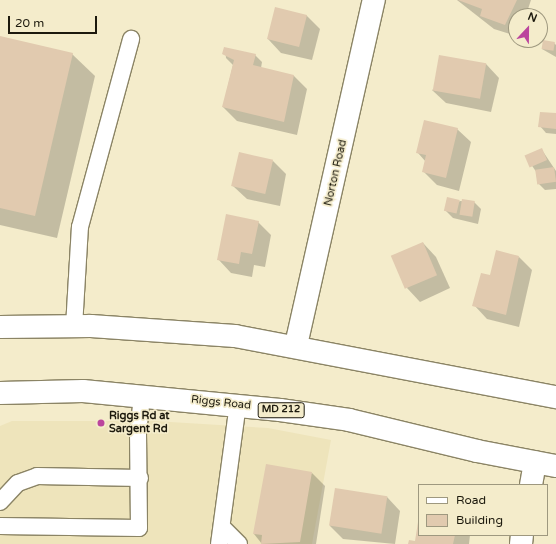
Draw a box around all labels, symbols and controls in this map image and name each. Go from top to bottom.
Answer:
scale bar [10,8,99,34]
north arrow [508,8,548,48]
text: N [526,10,539,25]
text: 20 m [15,16,44,30]
street label: Norton Road [322,139,350,207]
street label: Riggs Road [190,393,252,413]
road number: MD 212 [257,402,305,418]
place label: Riggs Rd at Sargent Rd [109,410,169,436]
marker: Riggs Rd at Sargent Rd [96,418,106,428]
legend [418,484,548,536]
text: Road [456,493,486,507]
text: Building [456,513,503,527]

